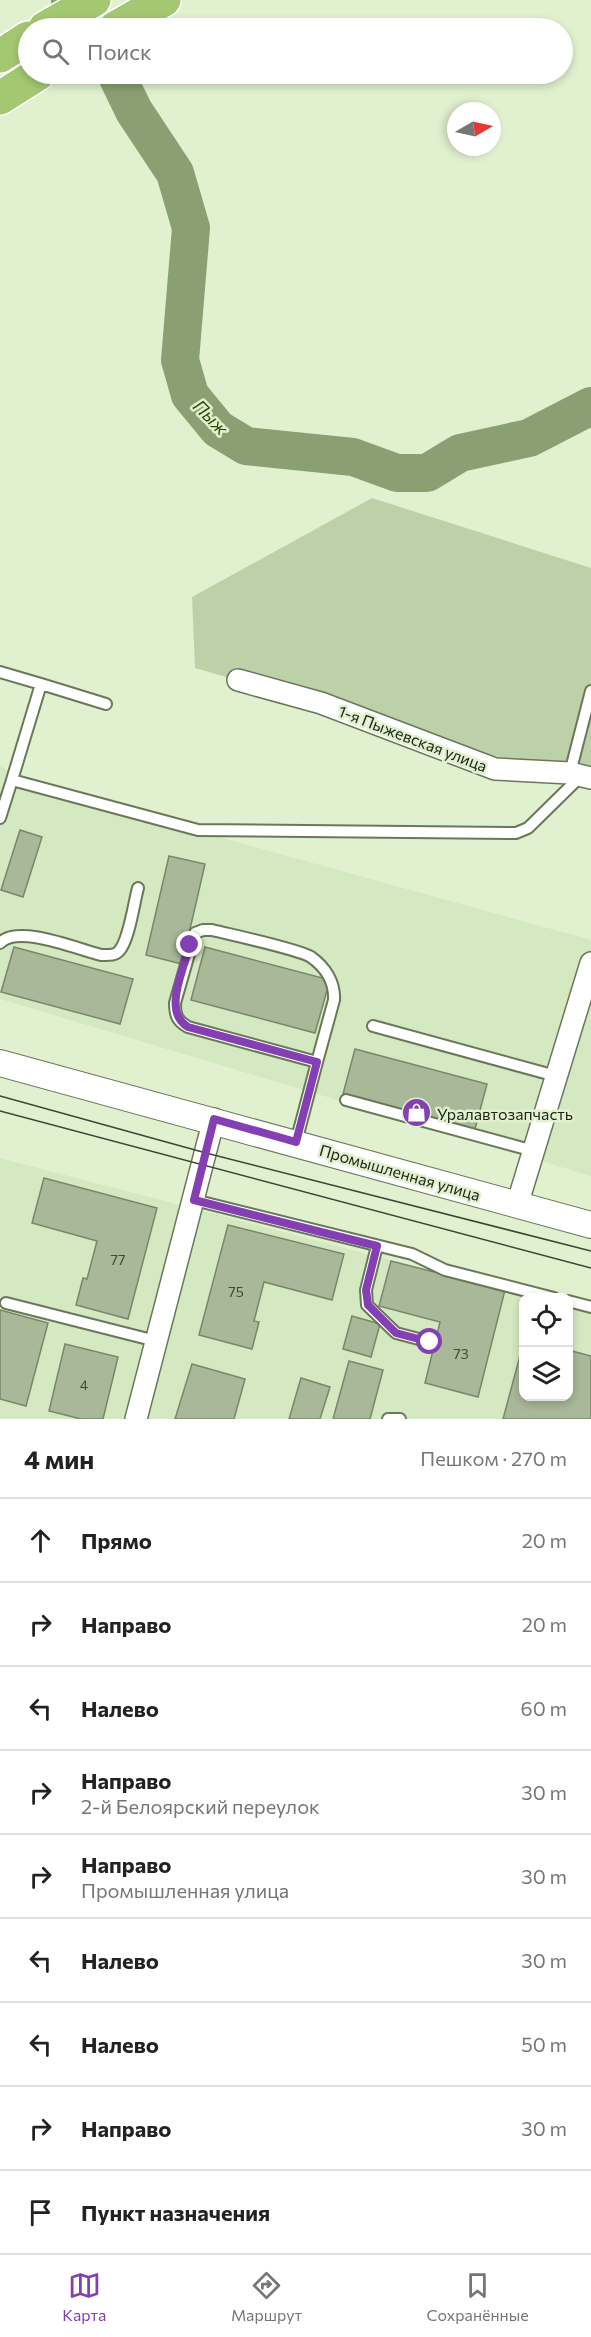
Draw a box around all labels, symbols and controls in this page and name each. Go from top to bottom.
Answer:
search box [18,18,573,84]
icon: search [39,35,72,68]
text: Поиск [87,38,152,65]
north arrow [447,102,501,156]
water label: Пыж [189,395,234,440]
street label: 1-я Пыжевская улица [336,701,490,775]
route end [176,931,202,957]
shop icon: Уралавтозапчасть [400,1097,432,1129]
place label: Уралавтозапчасть [437,1104,573,1123]
street label: Промышленная улица [317,1140,483,1204]
house number: 77 [111,1251,125,1268]
house number: 75 [228,1283,244,1300]
map controls [519,1293,573,1401]
button: locate [519,1293,573,1347]
route start [416,1328,442,1354]
house number: 73 [453,1345,469,1362]
button: layers [519,1347,573,1401]
house number: 4 [80,1376,89,1393]
text: 4 мин [24,1443,94,1474]
text: Пешком · 270 m [420,1446,567,1470]
icon: ahead [24,1524,57,1557]
text: Прямо [81,1527,152,1554]
text: 20 m [522,1528,567,1552]
icon: right [24,1608,57,1641]
text: Направо [81,1611,171,1638]
text: 20 m [522,1612,567,1636]
icon: left [24,1692,57,1725]
text: Налево [81,1695,159,1722]
text: 60 m [521,1696,567,1720]
text: Направо [81,1767,171,1794]
icon: right [24,1776,57,1809]
text: 30 m [521,1780,567,1804]
text: 2-й Белоярский переулок [81,1794,320,1818]
text: Направо [81,1851,171,1878]
icon: right [24,1860,57,1893]
text: 30 m [521,1864,567,1888]
text: Промышленная улица [81,1878,289,1902]
icon: left [24,1944,57,1977]
text: Налево [81,1947,159,1974]
text: 30 m [521,1948,567,1972]
icon: left [24,2028,57,2061]
text: Налево [81,2031,159,2058]
text: 50 m [521,2032,567,2056]
icon: right [24,2112,57,2145]
text: Направо [81,2115,171,2142]
text: 30 m [521,2116,567,2140]
icon: arrive [24,2196,57,2229]
text: Пункт назначения [81,2199,270,2226]
tab: Карта [62,2269,106,2324]
tab: Маршрут [231,2269,302,2324]
tab: Сохранённые [427,2269,529,2324]

